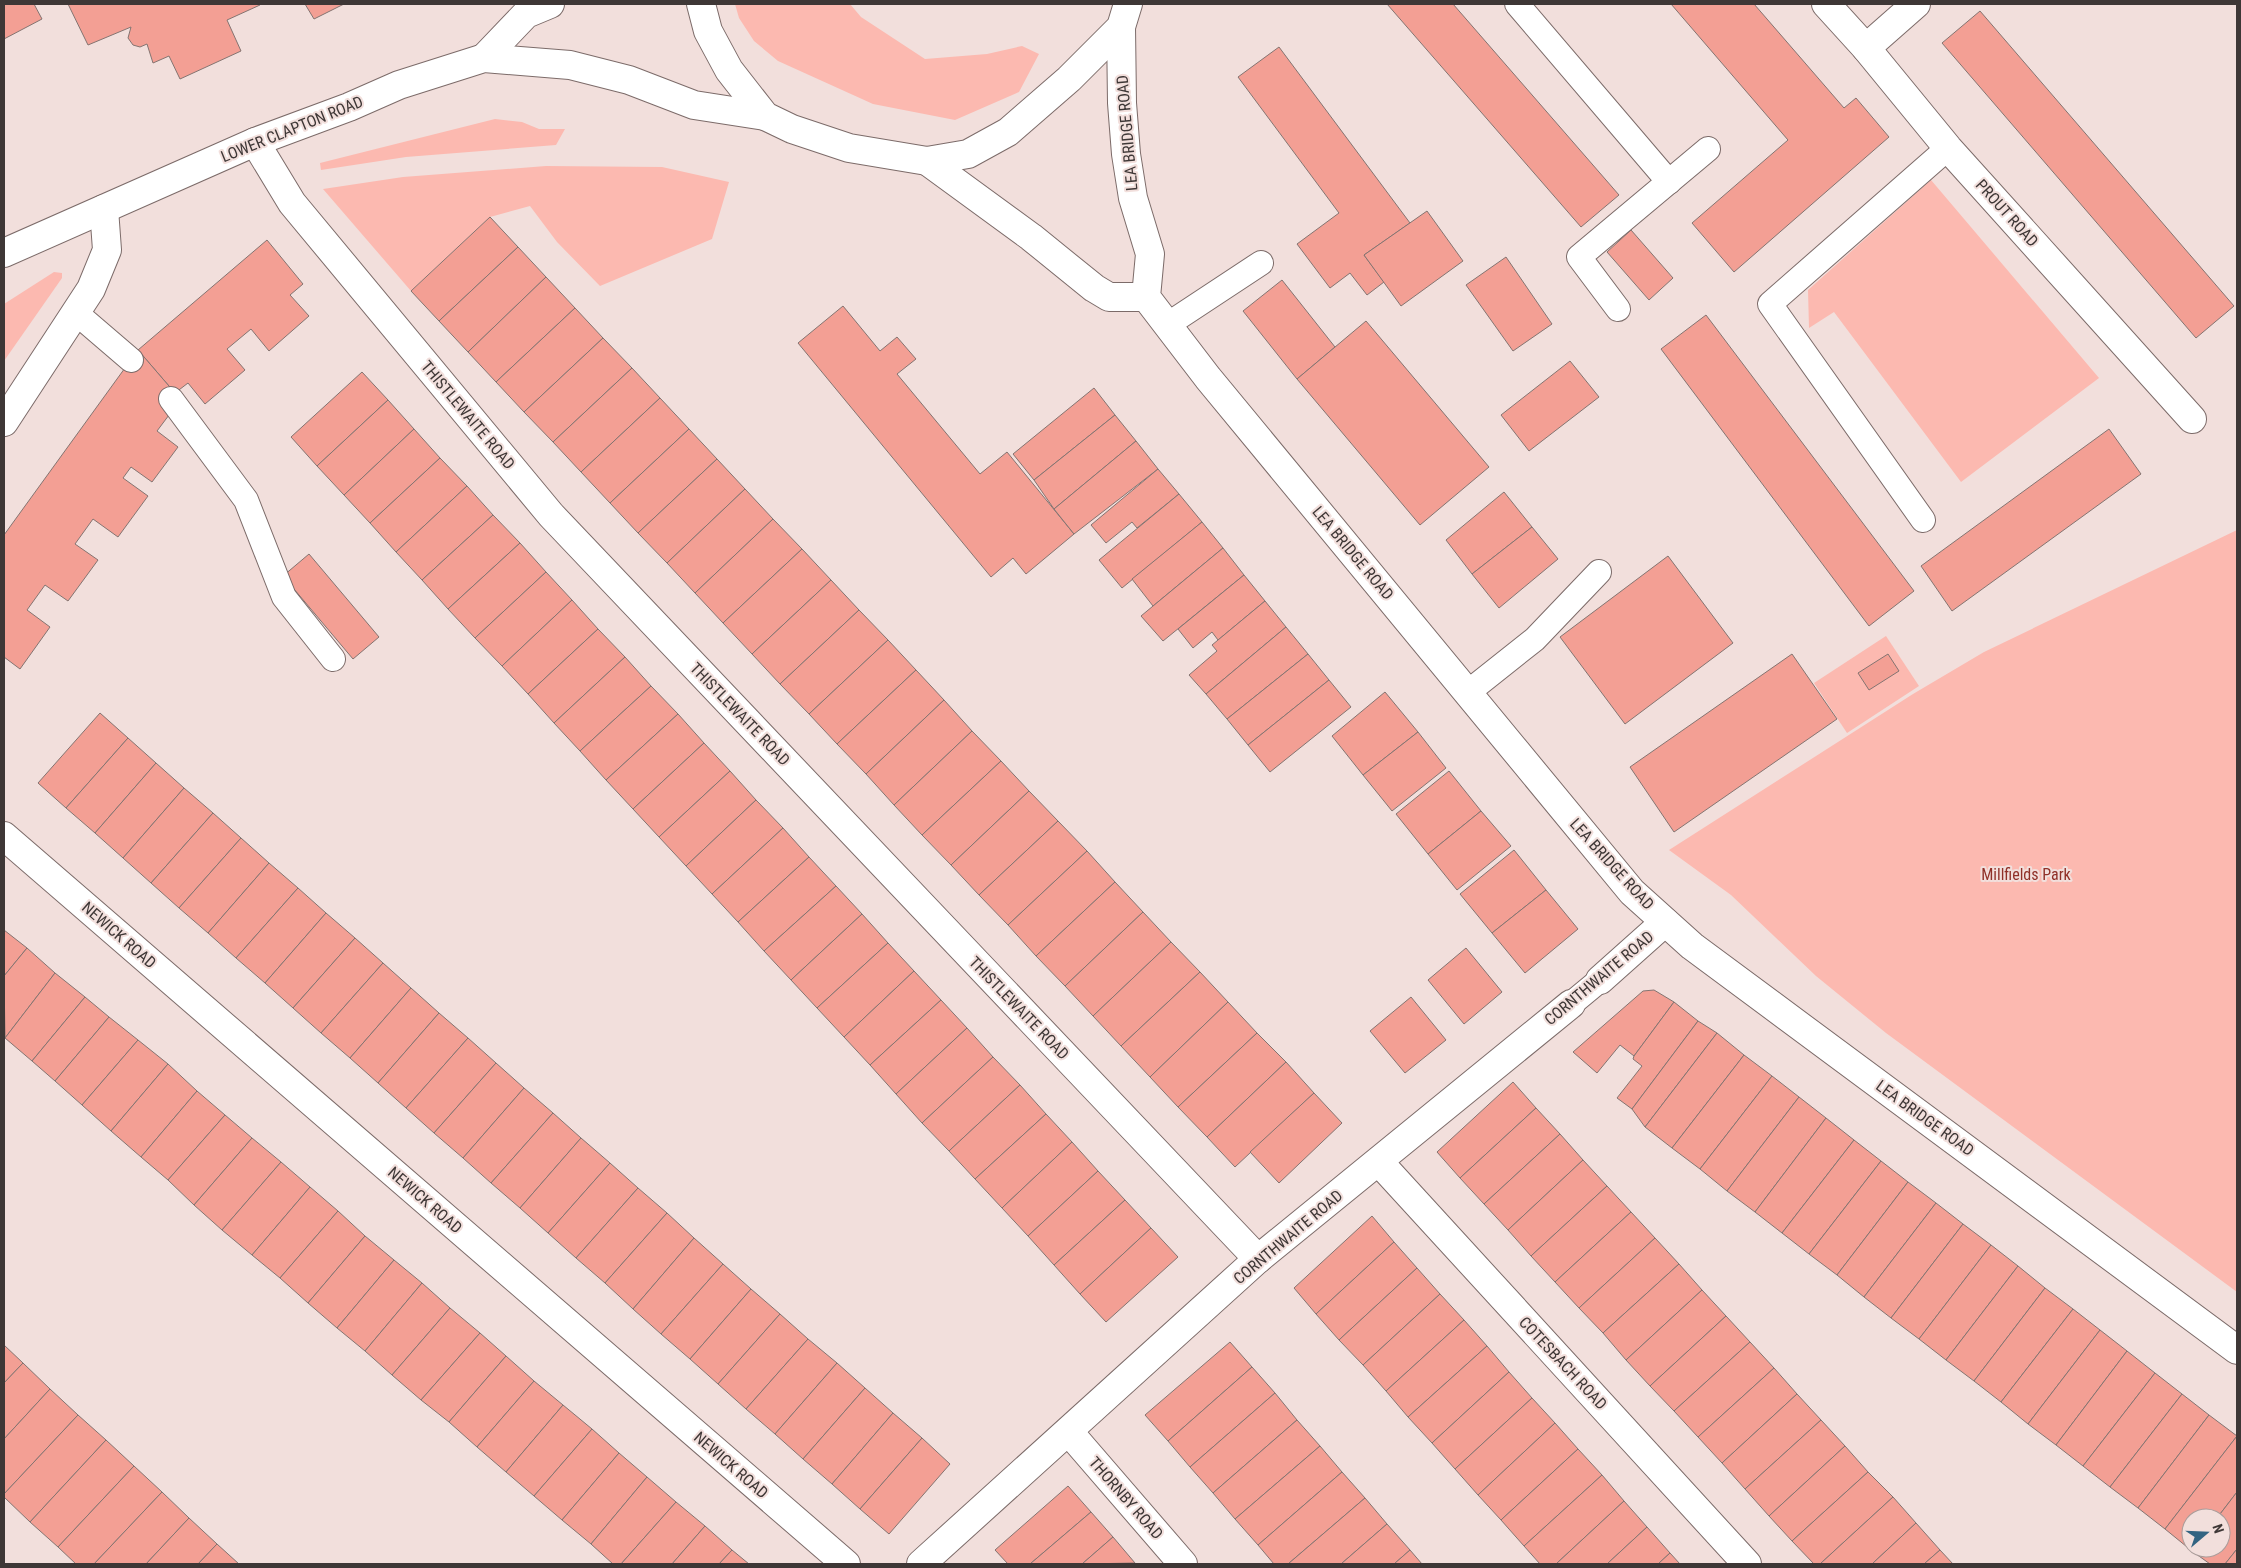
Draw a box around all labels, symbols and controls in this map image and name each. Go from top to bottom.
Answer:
street label: LEA BRIDGE ROAD [1112,74,1142,192]
street label: LOWER CLAPTON ROAD [218,92,366,166]
street label: PROUT ROAD [1972,175,2042,251]
street label: THISTLEWAITE ROAD [417,357,519,473]
street label: LEA BRIDGE ROAD [1308,502,1398,604]
street label: THISTLEWAITE ROAD [686,659,794,769]
street label: LEA BRIDGE ROAD [1566,814,1658,914]
park label: Millfields Park [1981,865,2072,884]
street label: NEWICK ROAD [78,898,160,972]
street label: CORNTHWAITE ROAD [1541,927,1657,1029]
street label: THISTLEWAITE ROAD [965,953,1073,1063]
street label: LEA BRIDGE ROAD [1872,1076,1978,1160]
street label: NEWICK ROAD [384,1163,466,1237]
street label: CORNTHWAITE ROAD [1230,1186,1346,1288]
street label: COTESBACH ROAD [1515,1313,1611,1413]
street label: NEWICK ROAD [690,1428,772,1502]
street label: THORNBY ROAD [1085,1453,1167,1543]
north arrow [2181,1508,2231,1558]
text: N [2209,1522,2227,1535]

